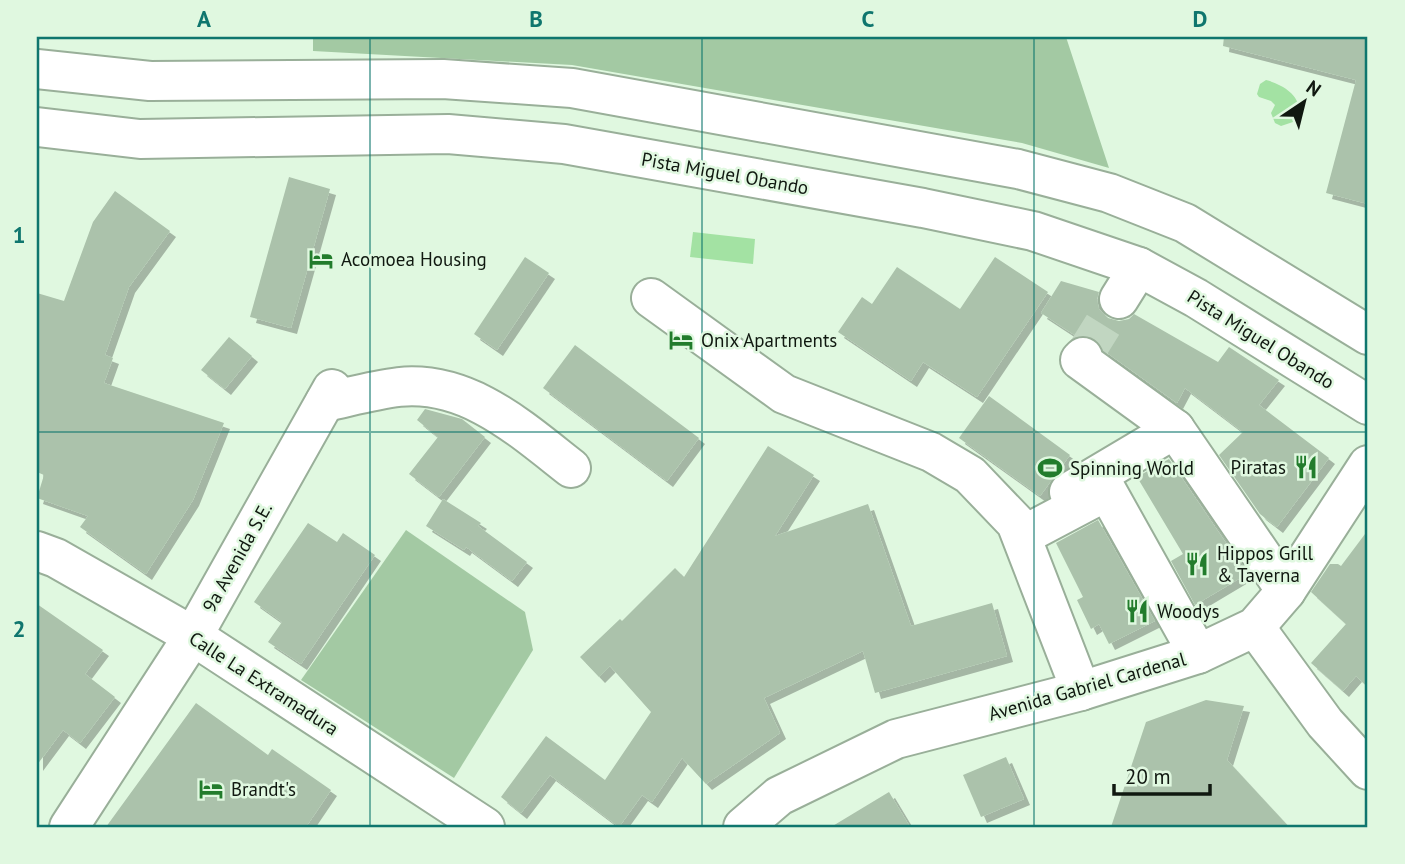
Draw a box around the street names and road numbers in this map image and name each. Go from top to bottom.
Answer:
street label: Pista Miguel Obando [640,147,810,199]
street label: Pista Miguel Obando [1183,284,1339,394]
street label: 9a Avenida S.E. [197,498,277,616]
street label: Calle La Extramadura [185,626,343,740]
street label: Avenida Gabriel Cardenal [986,646,1189,726]

